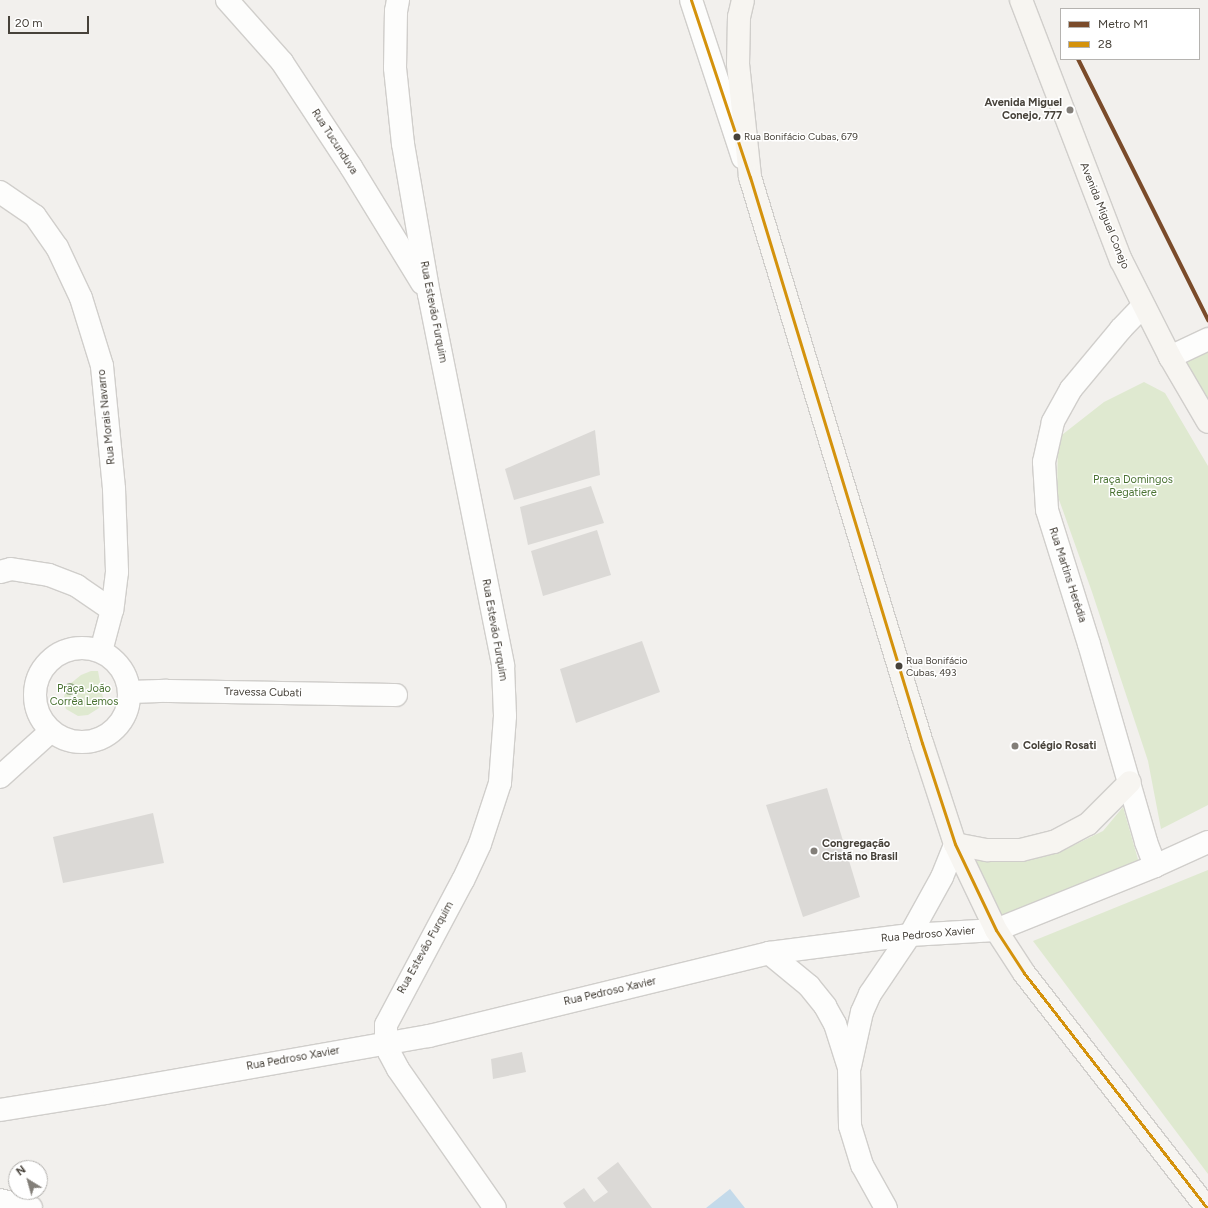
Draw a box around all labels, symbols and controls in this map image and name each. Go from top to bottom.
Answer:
scale bar [10,8,91,34]
legend [1060,8,1200,60]
text: 20 m [15,16,43,30]
text: Metro M1 [1098,17,1148,31]
text: 28 [1098,37,1112,51]
place label: Avenida Miguel Conejo, 777 [984,97,1062,123]
marker: Avenida Miguel Conejo, 777 [1065,105,1075,115]
street label: Rua Tucunduva [308,107,360,177]
place label: Rua Bonifácio Cubas, 679 [744,131,858,143]
marker: Rua Bonifácio Cubas, 679 [732,132,742,142]
street label: Avenida Miguel Conejo [1077,161,1131,271]
street label: Rua Estevão Furquim [417,260,449,364]
street label: Rua Morais Navarro [95,369,119,465]
park label: Praça Domingos Regatiere [1093,474,1173,500]
street label: Rua Martins Herédia [1045,526,1089,624]
street label: Rua Estevão Furquim [479,578,509,682]
place label: Rua Bonifácio Cubas, 493 [906,654,967,678]
marker: Rua Bonifácio Cubas, 493 [894,661,904,671]
park label: Praça João Corrêa Lemos [50,683,118,709]
street label: Travessa Cubati [224,686,302,700]
place label: Colégio Rosati [1023,739,1096,753]
marker: Colégio Rosati [1010,741,1020,751]
place label: Congregação Cristã no Brasil [822,838,898,864]
marker: Congregação Cristã no Brasil [809,846,819,856]
street label: Rua Estevão Furquim [395,900,457,996]
street label: Rua Pedroso Xavier [880,924,976,946]
street label: Rua Pedroso Xavier [563,975,657,1009]
street label: Rua Pedroso Xavier [245,1044,341,1074]
north arrow [8,1160,48,1200]
text: N [14,1163,28,1179]

